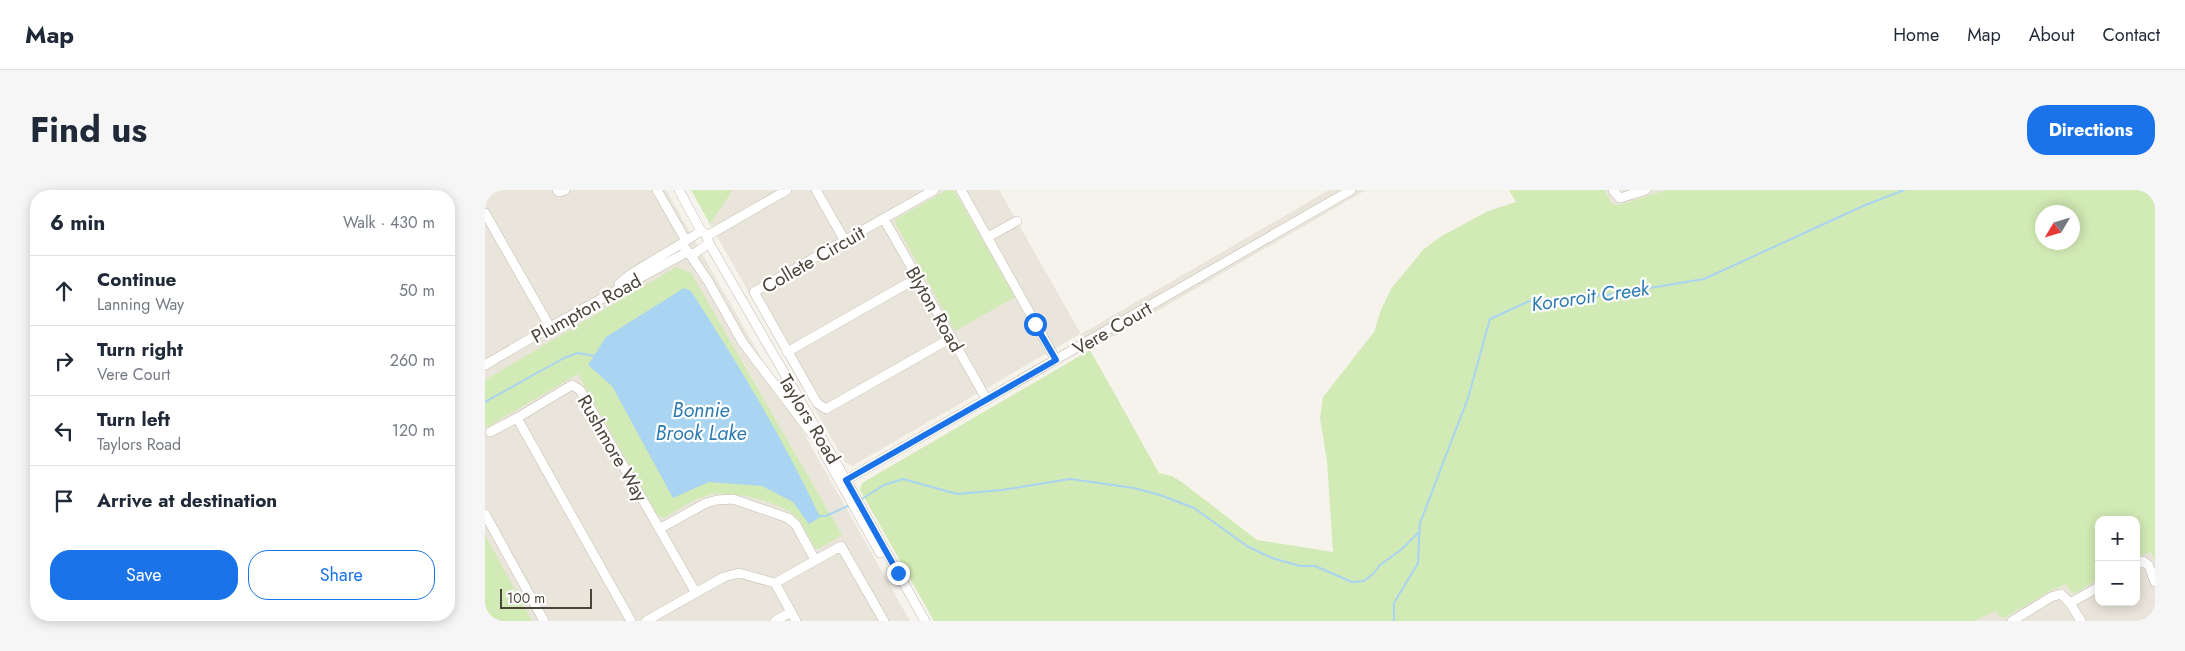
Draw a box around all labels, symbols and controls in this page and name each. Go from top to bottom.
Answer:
text: Map [25,17,74,52]
text: Home [1893,22,1939,48]
text: Map [1967,22,2001,48]
text: About [2029,22,2074,48]
text: Contact [2102,22,2160,48]
text: Find us [30,105,147,155]
button: Directions [2027,105,2155,155]
north arrow [2035,205,2080,250]
text: 6 min [50,208,105,238]
text: Walk · 430 m [343,211,435,234]
street label: Collete Circuit [757,219,870,300]
street label: Blyton Road [899,261,970,357]
text: Continue [97,266,176,293]
street label: Plumpton Road [526,267,646,350]
water label: Kororoit Creek [1529,274,1652,319]
icon: ahead [50,277,78,305]
text: 50 m [399,279,435,302]
text: Lanning Way [97,293,184,316]
street label: Vere Court [1068,295,1157,362]
route start [1024,313,1047,336]
text: Turn right [97,336,183,363]
icon: right [50,347,78,375]
text: 260 m [390,349,435,372]
text: Vere Court [97,363,170,386]
street label: Taylors Road [772,369,847,469]
street label: Rushmore Way [571,390,654,507]
water label: Bonnie Brook Lake [656,396,747,448]
text: Turn left [97,406,170,433]
icon: left [50,417,78,445]
text: 120 m [392,419,435,442]
text: Taylors Road [97,433,181,456]
icon: arrive [50,487,78,515]
text: Arrive at destination [97,487,277,514]
map controls [2095,516,2140,606]
button: + [2095,516,2140,561]
button: Save [50,550,238,600]
button: Share [248,550,435,600]
button: − [2095,561,2140,606]
route end [887,562,910,585]
scale bar [500,586,593,609]
text: 100 m [507,588,545,608]

